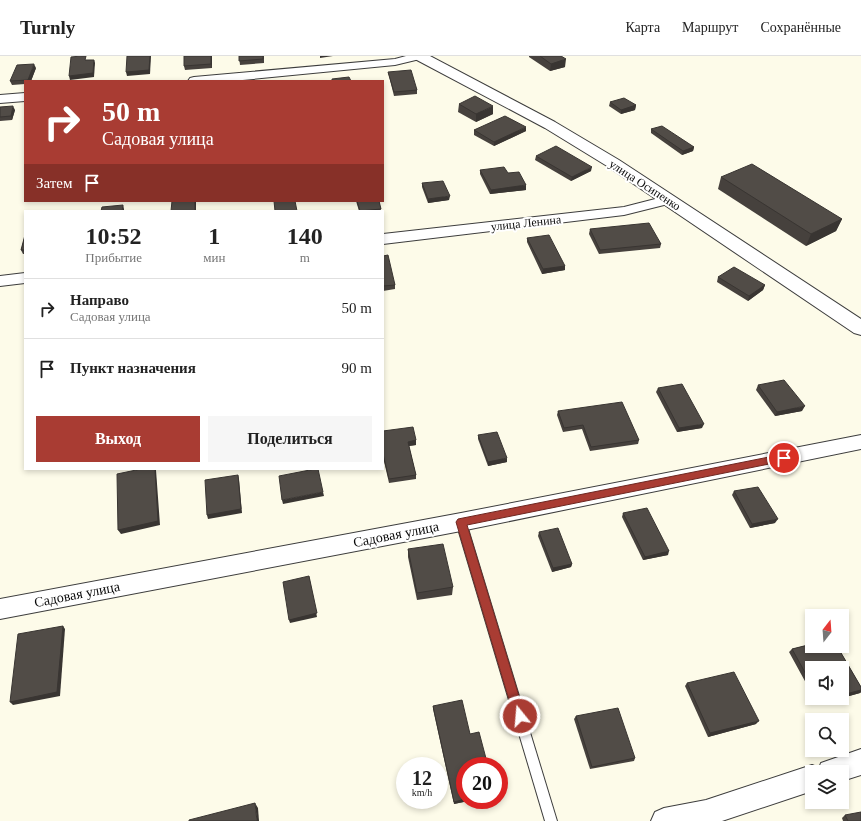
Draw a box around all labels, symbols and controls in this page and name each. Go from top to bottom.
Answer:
text: Turnly [20,17,75,38]
text: Карта [625,20,660,35]
text: Маршрут [682,20,738,35]
text: Сохранённые [760,20,841,35]
icon: right [36,96,88,148]
text: 50 m [102,96,160,127]
text: Садовая улица [102,129,214,149]
street label: улица Осипенко [607,157,683,213]
icon: arrive [81,172,103,194]
text: Затем [36,175,73,191]
street label: улица Ленина [490,212,563,234]
text: 10:52 [86,223,142,249]
text: 1 [208,223,220,249]
text: 140 [287,223,323,249]
text: Прибытие [85,250,142,265]
text: мин [203,250,225,265]
text: m [300,250,310,265]
text: Направо [70,292,129,308]
icon: right [36,298,58,320]
text: 50 m [342,300,372,316]
text: Садовая улица [70,309,151,324]
icon: arrive [36,358,58,380]
text: Пункт назначения [70,360,196,376]
text: 90 m [342,360,372,376]
button: Выход [36,416,200,462]
button: Поделиться [208,416,372,462]
pin [767,441,801,475]
icon: arrive [773,447,795,469]
street label: Садовая улица [352,519,441,550]
street label: Садовая улица [33,579,122,610]
north arrow [805,609,849,653]
map controls [805,609,849,809]
button: sound [805,661,849,705]
position arrow [499,695,541,737]
button: search [805,713,849,757]
speed limit sign: 20 [456,757,508,809]
button: layers [805,765,849,809]
text: 12 [412,767,432,789]
text: km/h [412,787,432,798]

